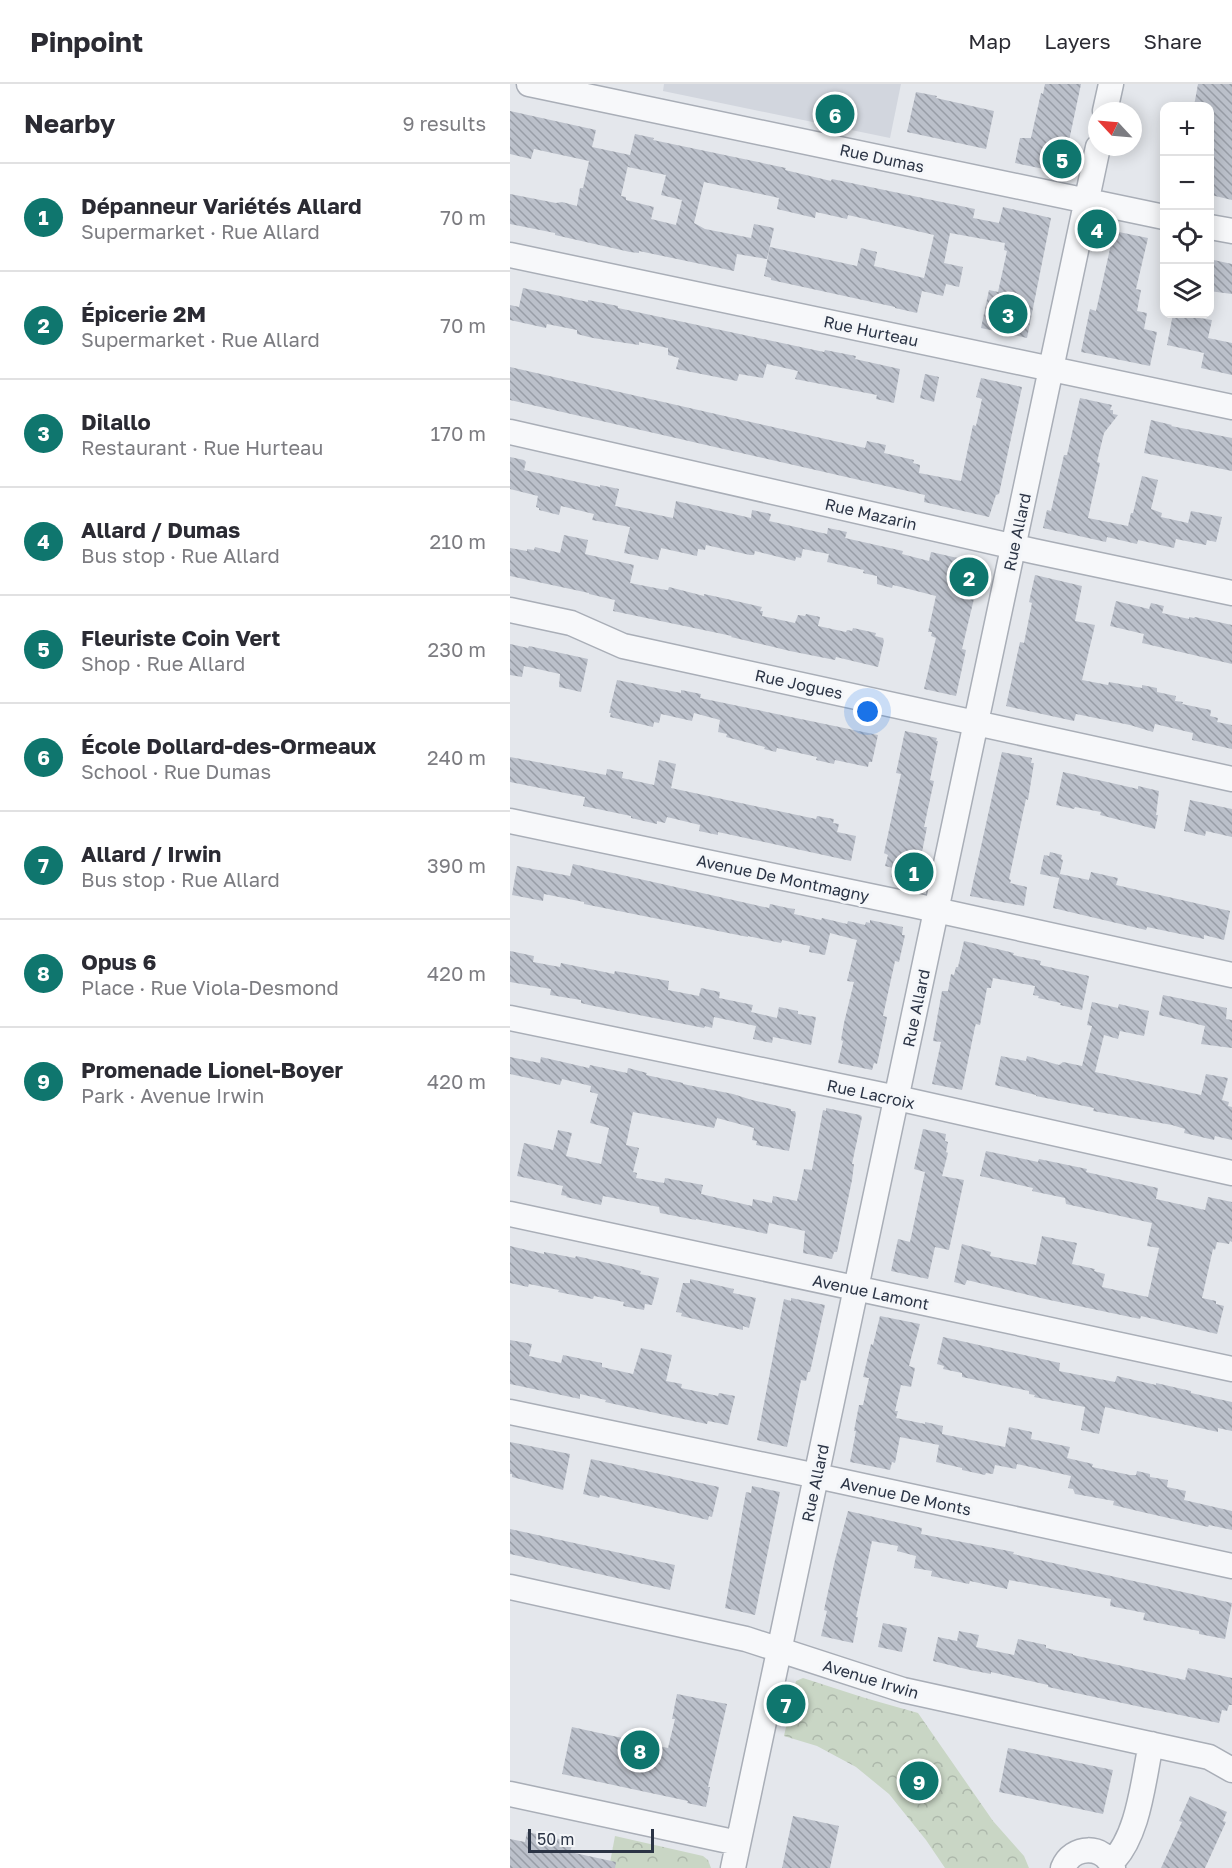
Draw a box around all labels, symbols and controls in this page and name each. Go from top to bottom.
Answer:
text: Pinpoint [30,25,143,58]
text: Map [968,28,1011,54]
text: Layers [1044,28,1111,54]
text: Share [1144,28,1202,54]
pin: 6 [816,92,854,136]
north arrow [1088,102,1142,156]
map controls [1160,102,1214,318]
button: + [1160,102,1214,156]
text: Nearby [24,108,115,139]
text: 9 results [402,111,486,135]
pin: 5 [1042,136,1082,182]
street label: Rue Dumas [838,139,926,177]
button: − [1160,156,1214,210]
text: Dépanneur Variétés Allard [81,192,361,219]
text: 1 [38,205,49,229]
text: 70 m [440,205,486,229]
pin: 4 [1078,206,1116,252]
button: locate [1160,210,1214,264]
text: Supermarket · Rue Allard [81,219,320,243]
button: layers [1160,264,1214,318]
pin: 3 [988,292,1028,336]
text: Épicerie 2M [81,300,206,327]
street label: Rue Hurteau [822,311,920,351]
text: 2 [37,313,50,337]
text: 70 m [440,313,486,337]
text: Supermarket · Rue Allard [81,327,320,351]
text: Dilallo [81,408,151,435]
text: 3 [37,421,50,445]
text: 170 m [431,421,486,445]
text: Restaurant · Rue Hurteau [81,435,323,459]
street label: Rue Allard [999,491,1035,573]
street label: Rue Mazarin [823,494,919,534]
text: Allard / Dumas [81,516,240,543]
text: 4 [37,529,50,553]
text: 210 m [430,529,486,553]
text: Bus stop · Rue Allard [81,543,280,567]
pin: 2 [950,554,988,600]
text: Fleuriste Coin Vert [81,624,280,651]
text: 5 [37,637,50,661]
text: 230 m [428,637,486,661]
text: Shop · Rue Allard [81,651,245,675]
street label: Rue Jogues [753,665,845,703]
your location [853,697,882,726]
text: École Dollard-des-Ormeaux [81,732,376,759]
text: 6 [37,745,50,769]
text: 240 m [427,745,486,769]
text: School · Rue Dumas [81,759,271,783]
text: Allard / Irwin [81,840,221,867]
street label: Avenue De Montmagny [695,850,871,906]
pin: 1 [894,850,934,894]
text: 7 [38,853,49,877]
text: 390 m [427,853,486,877]
text: Bus stop · Rue Allard [81,867,280,891]
text: Opus 6 [81,948,156,975]
text: 8 [37,961,50,985]
text: 420 m [427,961,486,985]
street label: Rue Allard [898,967,934,1049]
text: Place · Rue Viola-Desmond [81,975,339,999]
text: Promenade Lionel-Boyer [81,1056,343,1083]
text: 9 [37,1069,50,1093]
text: 420 m [427,1069,486,1093]
street label: Rue Lacroix [825,1075,917,1113]
text: Park · Avenue Irwin [81,1083,264,1107]
street label: Avenue Lamont [811,1270,931,1314]
street label: Rue Allard [797,1442,833,1524]
street label: Avenue De Monts [839,1472,973,1520]
street label: Avenue Irwin [821,1655,921,1703]
pin: 7 [766,1682,806,1726]
pin: 8 [620,1728,660,1772]
pin: 9 [900,1758,938,1804]
scale bar [528,1826,654,1854]
text: 50 m [537,1829,574,1849]

